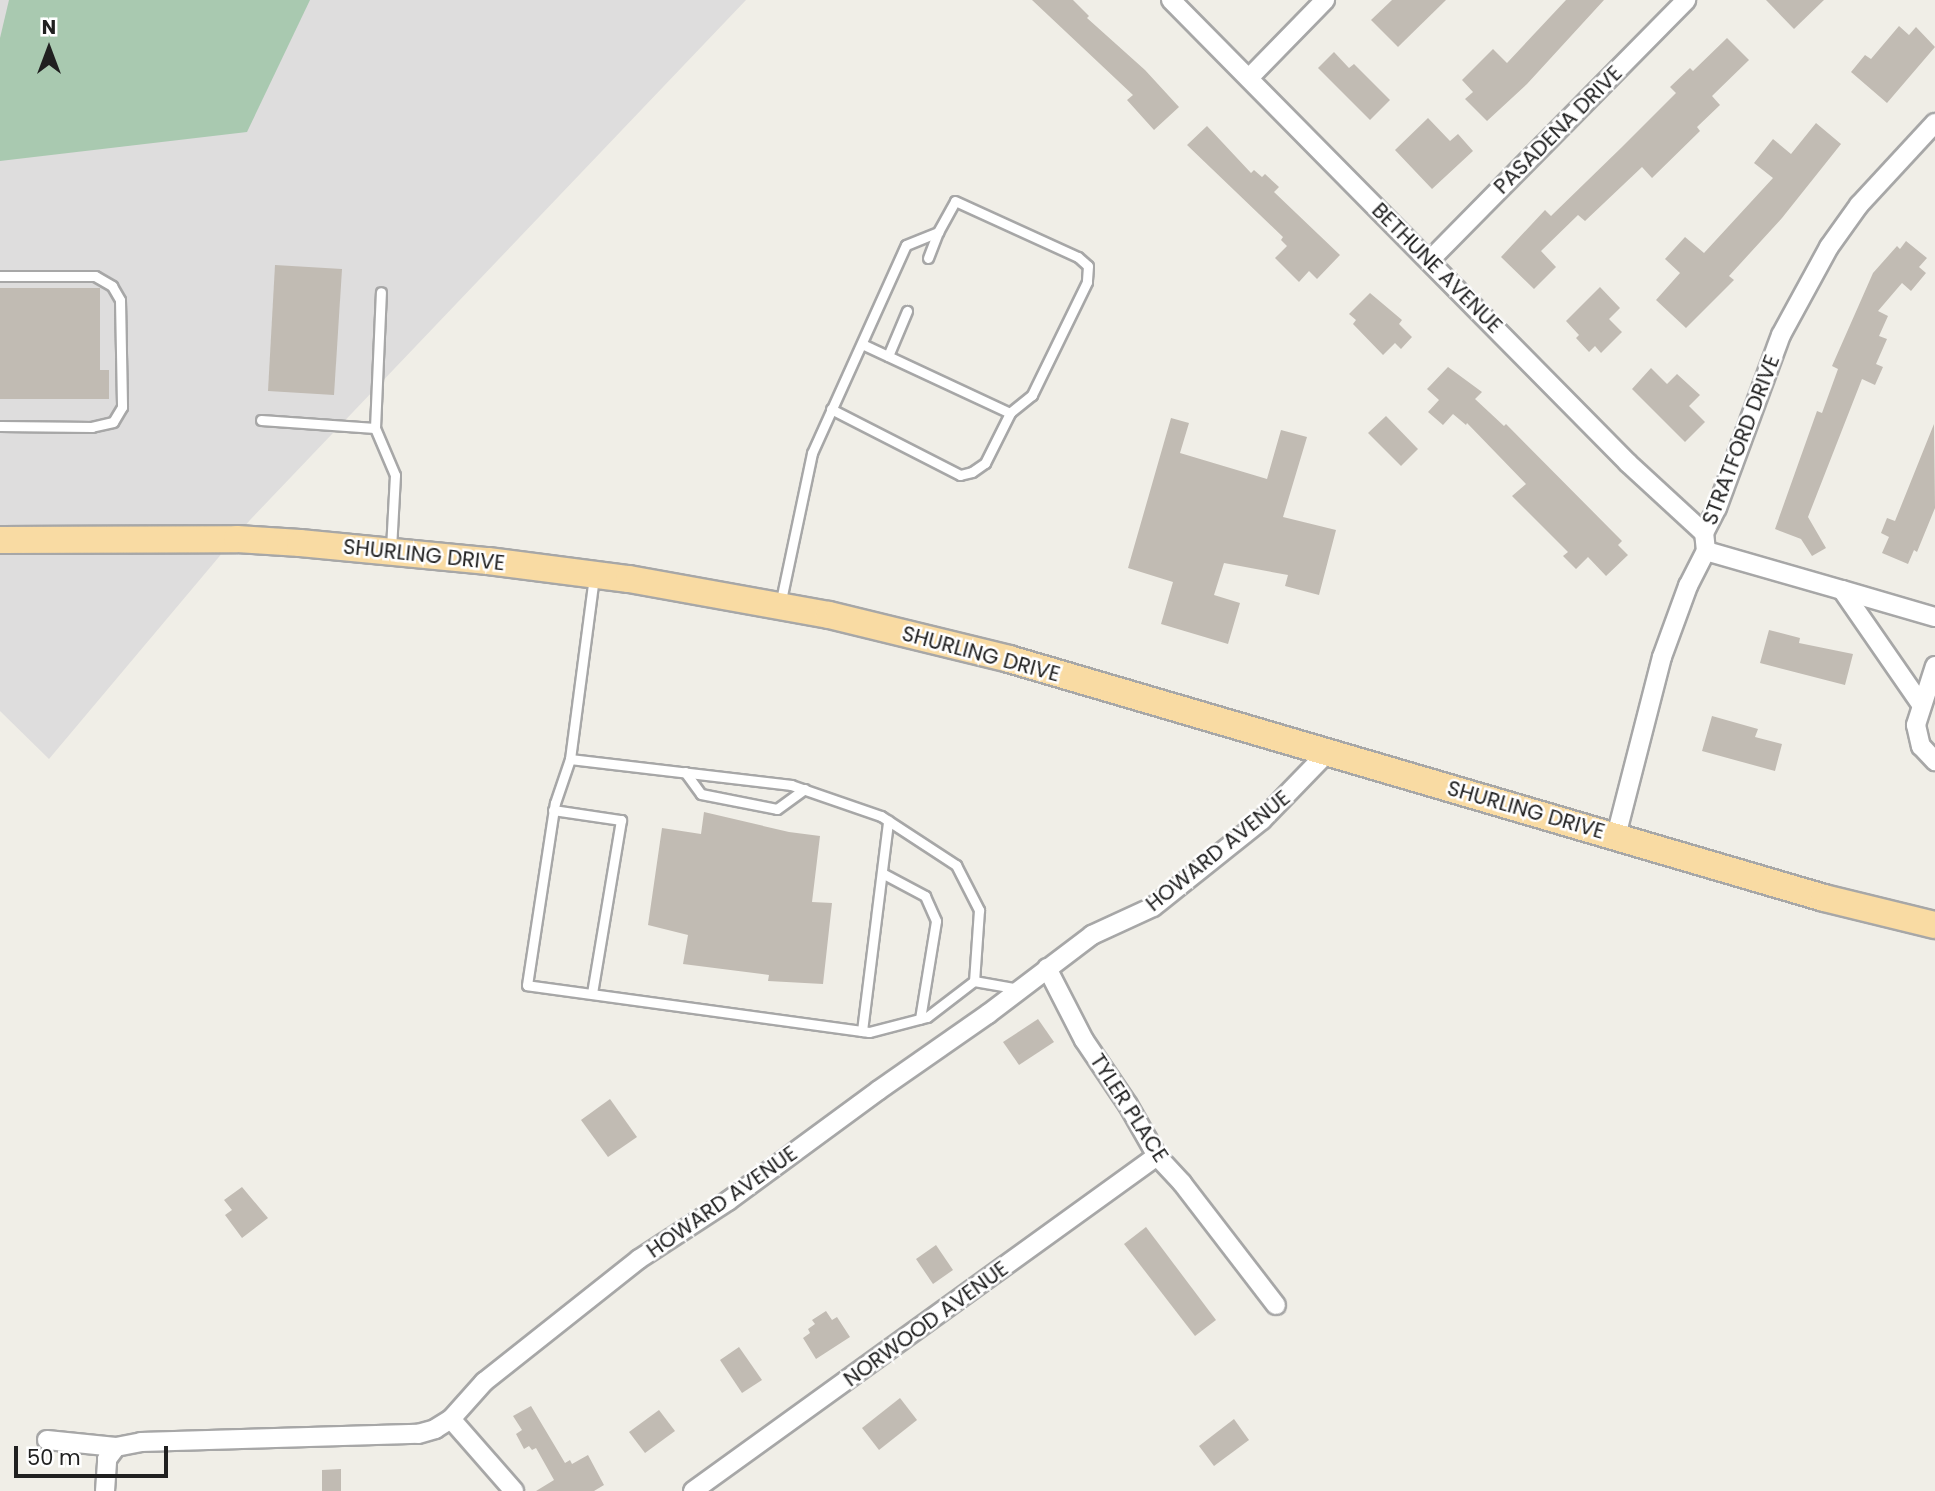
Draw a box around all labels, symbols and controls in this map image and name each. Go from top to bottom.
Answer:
north arrow [14,14,84,84]
text: N [42,14,56,41]
street label: PASADENA DRIVE [1489,61,1627,199]
street label: BETHUNE AVENUE [1367,198,1507,338]
street label: STRATFORD DRIVE [1697,351,1785,529]
street label: SHURLING DRIVE [342,534,506,576]
street label: SHURLING DRIVE [899,621,1063,687]
street label: SHURLING DRIVE [1444,775,1608,845]
street label: HOWARD AVENUE [1141,785,1295,917]
street label: TYLER PLACE [1085,1049,1173,1167]
street label: HOWARD AVENUE [642,1141,802,1263]
street label: NORWOOD AVENUE [839,1256,1013,1392]
scale bar [18,1432,172,1476]
text: 50 m [27,1443,81,1472]

